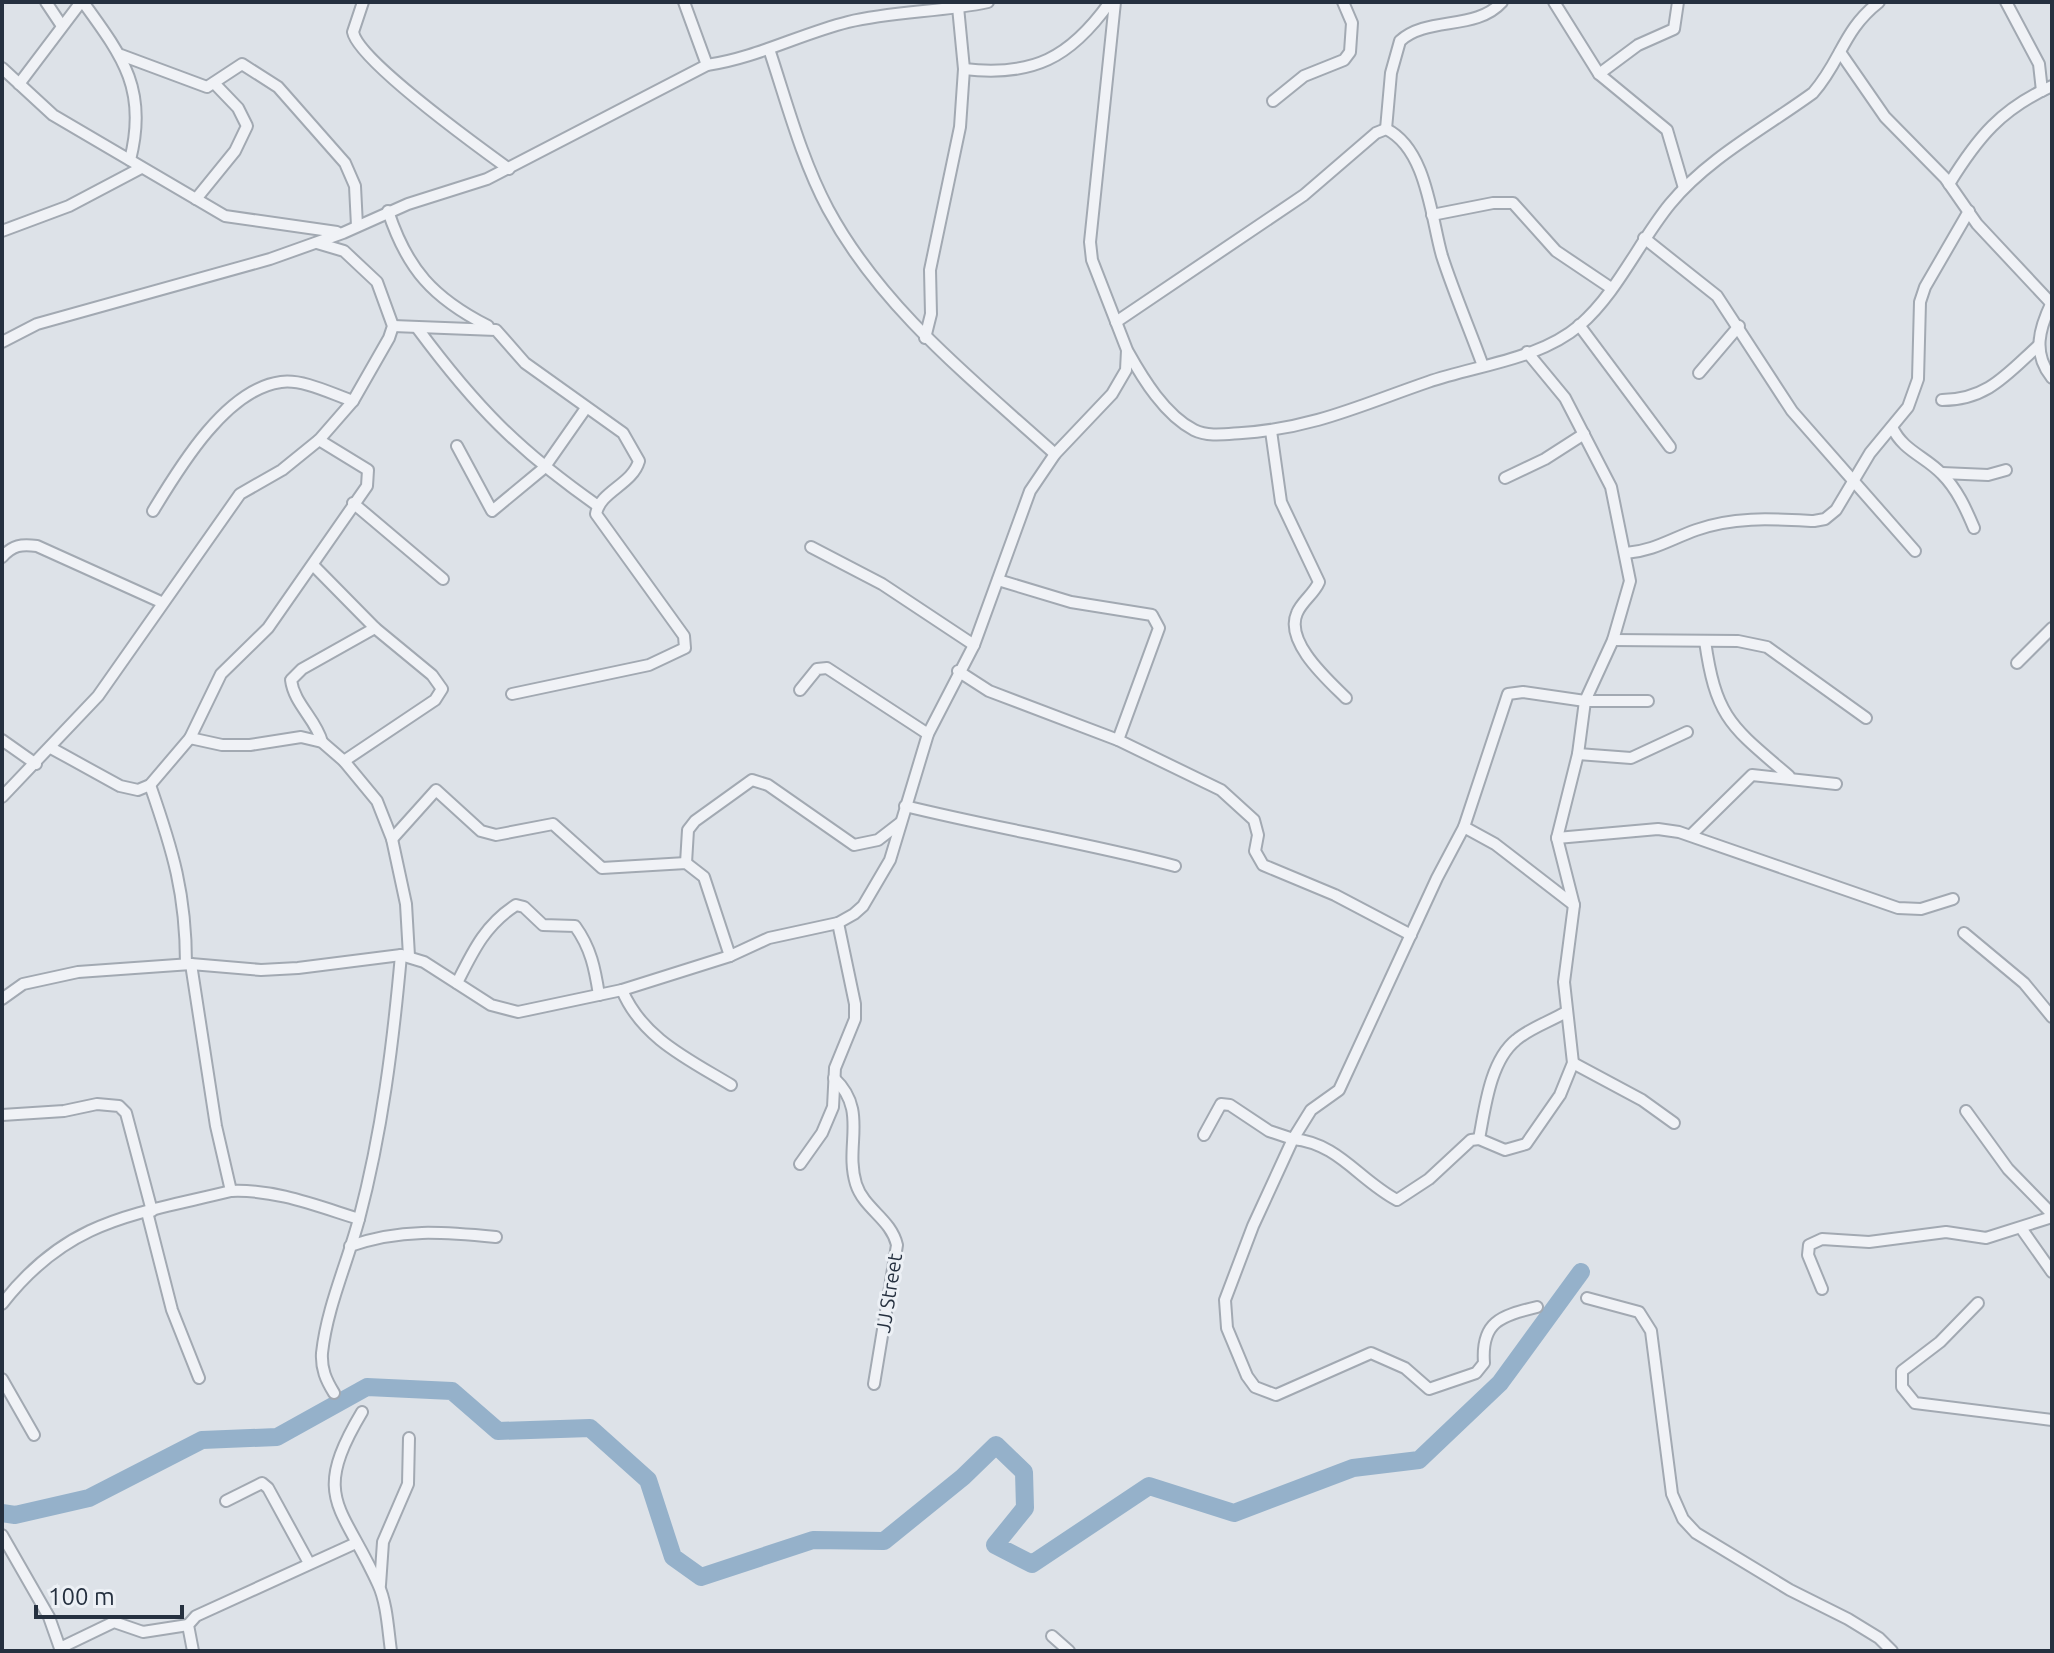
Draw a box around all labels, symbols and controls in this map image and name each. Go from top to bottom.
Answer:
street label: JJ Street [871,1251,906,1334]
scale bar [36,1569,182,1619]
text: 100 m [48,1583,115,1610]

